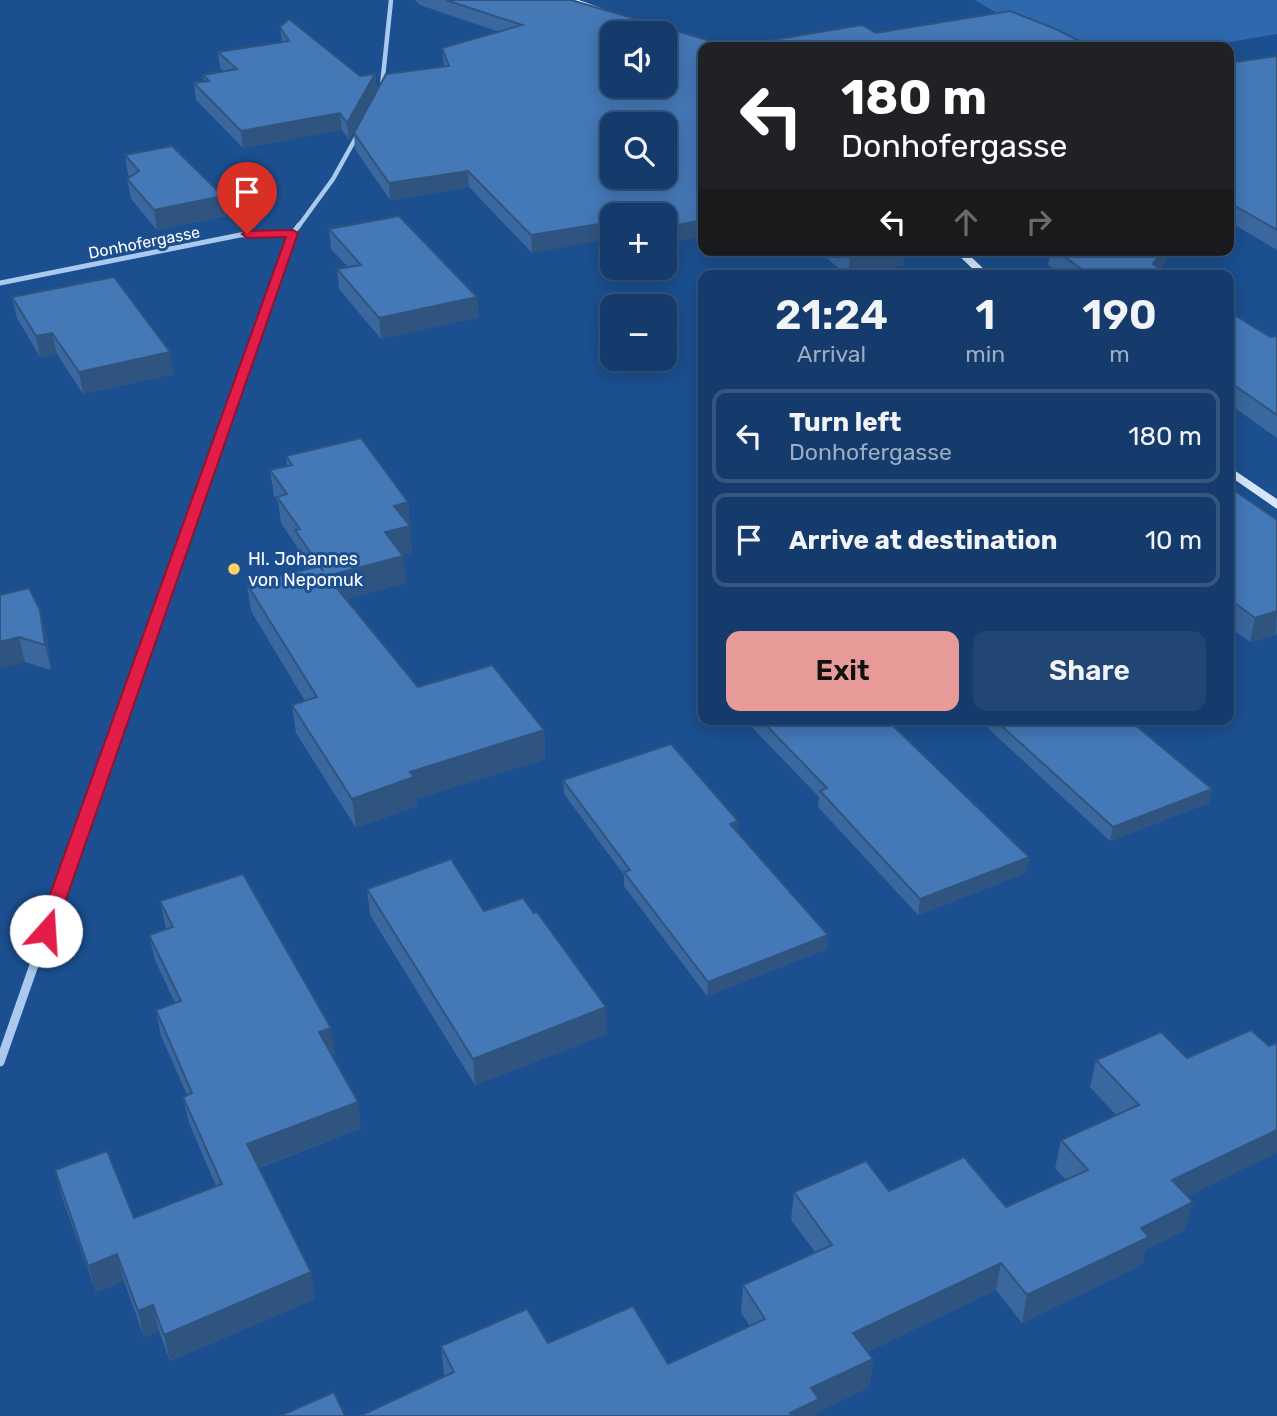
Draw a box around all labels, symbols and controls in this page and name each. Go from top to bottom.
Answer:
map controls [600,21,677,371]
button: sound [600,21,677,98]
text: 180 m [841,68,987,126]
icon: left [726,70,817,161]
button: search [600,112,677,189]
text: Donhofergasse [841,127,1068,165]
pin [217,162,277,234]
icon: arrive [228,173,266,211]
button: + [600,203,677,280]
icon: left [874,203,912,241]
icon: ahead [947,203,985,241]
icon: right [1020,203,1058,241]
street label: Donhofergasse [87,222,202,263]
text: 21:24 [775,290,888,340]
text: 1 [975,290,995,340]
text: 190 [1082,290,1157,340]
button: − [600,294,677,371]
text: Arrival [797,340,866,368]
text: min [965,340,1005,368]
text: m [1109,340,1130,368]
text: Turn left [789,407,901,438]
icon: left [730,417,768,455]
text: 180 m [1128,421,1202,452]
text: Donhofergasse [789,438,952,466]
icon: arrive [730,521,768,559]
text: Arrive at destination [789,525,1057,556]
text: 10 m [1145,525,1202,556]
place label: Hl. Johannes von Nepomuk [248,548,364,591]
marker: Hl. Johannes von Nepomuk [226,561,242,577]
button: Exit [726,631,959,711]
button: Share [973,631,1206,711]
position arrow [9,894,83,968]

